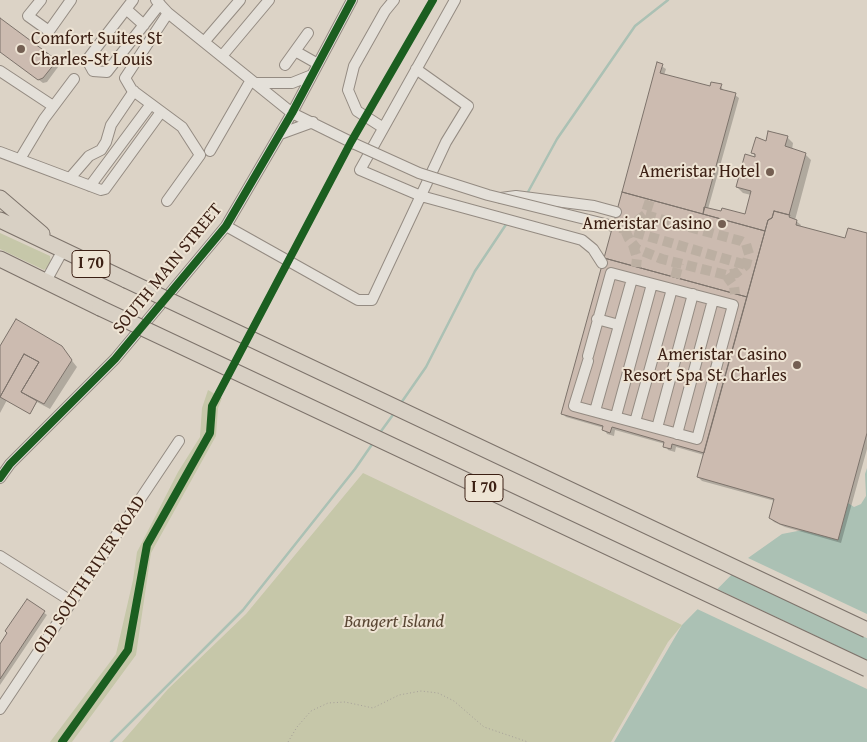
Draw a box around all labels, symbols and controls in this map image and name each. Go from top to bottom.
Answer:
place label: Comfort Suites St Charles-St Louis [31,28,162,70]
marker: Comfort Suites St Charles-St Louis [15,43,27,55]
place label: Ameristar Hotel [639,161,760,183]
marker: Ameristar Hotel [764,166,776,178]
street label: SOUTH MAIN STREET [109,199,227,339]
place label: Ameristar Casino [582,213,712,235]
marker: Ameristar Casino [716,218,728,230]
road number: I 70 [72,250,110,278]
place label: Ameristar Casino Resort Spa St. Charles [623,344,787,386]
marker: Ameristar Casino Resort Spa St. Charles [791,359,803,371]
road number: I 70 [465,474,503,502]
street label: OLD SOUTH RIVER ROAD [29,492,151,658]
park label: Bangert Island [344,611,444,633]

